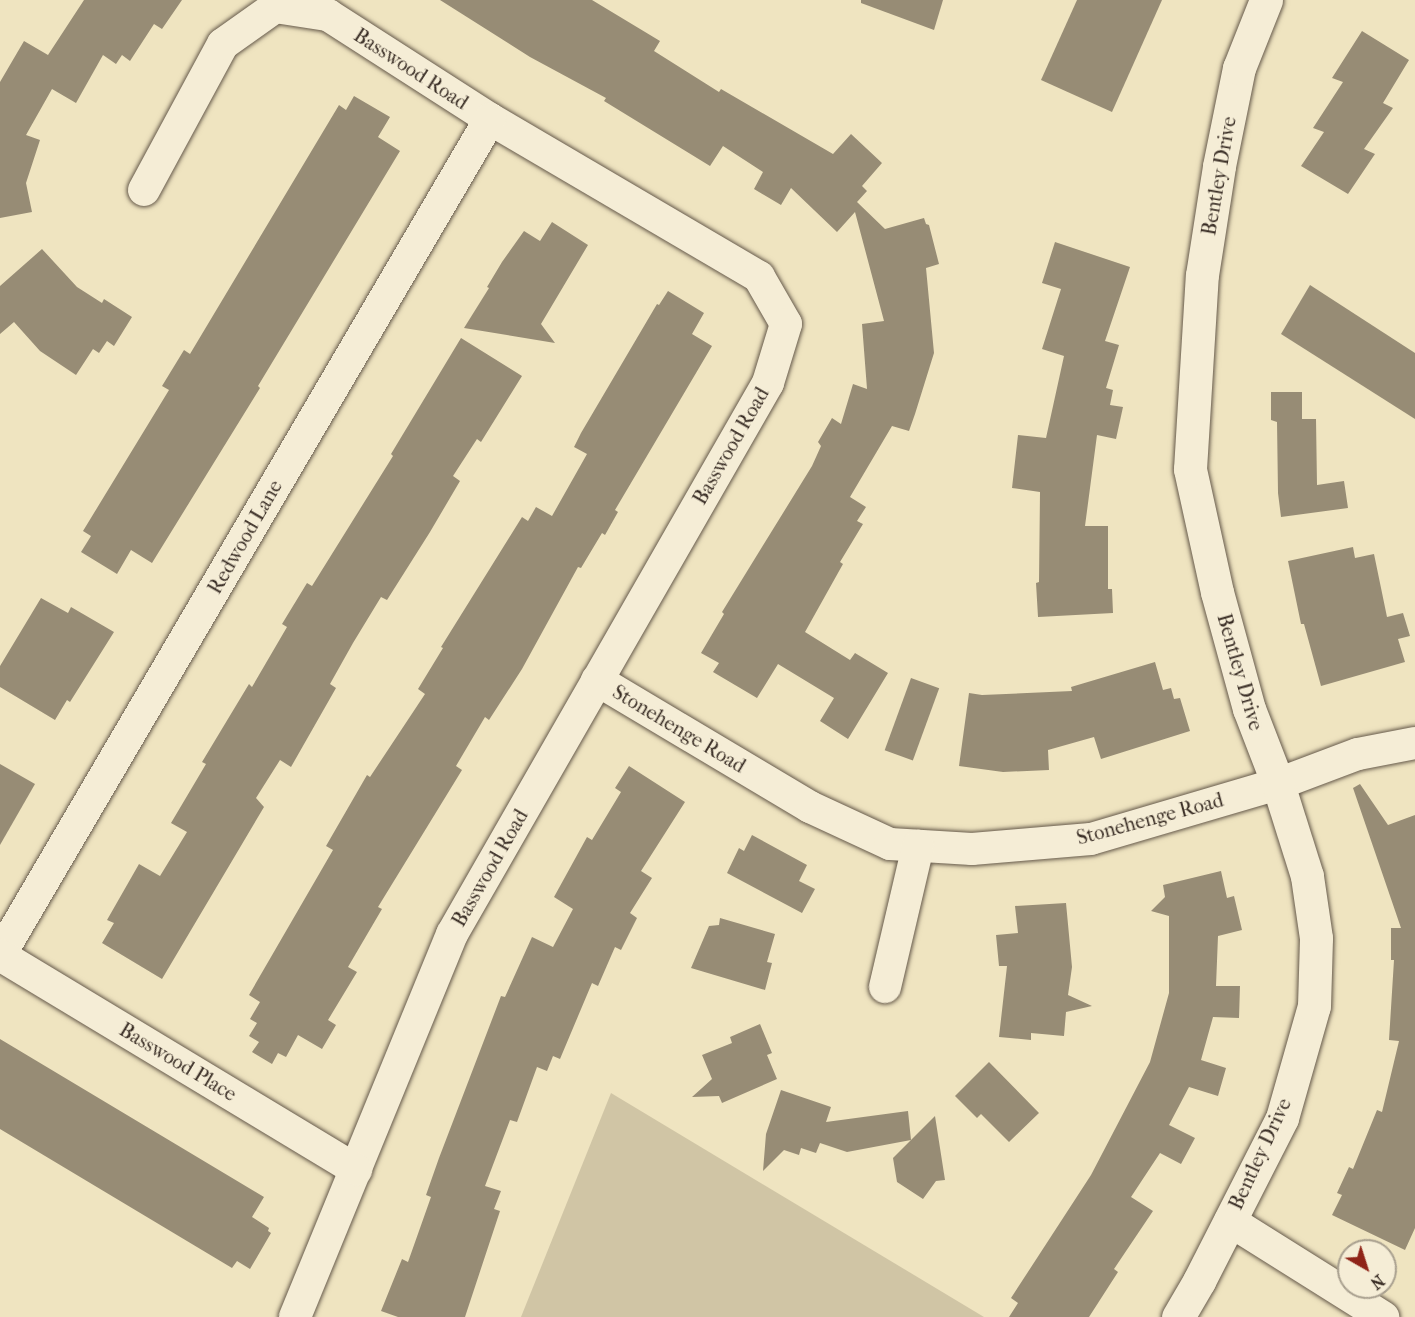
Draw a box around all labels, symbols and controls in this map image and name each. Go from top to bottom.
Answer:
street label: Basswood Road [349,23,473,115]
street label: Bentley Drive [1197,115,1241,237]
street label: Basswood Road [688,383,774,509]
street label: Redwood Lane [203,476,287,598]
street label: Bentley Drive [1212,611,1268,733]
street label: Stonehenge Road [608,680,750,778]
street label: Stonehenge Road [1074,788,1226,850]
street label: Basswood Road [447,805,533,931]
street label: Basswood Place [115,1018,241,1106]
street label: Bentley Drive [1224,1094,1296,1214]
north arrow [1337,1239,1397,1299]
text: N [1367,1271,1388,1293]

